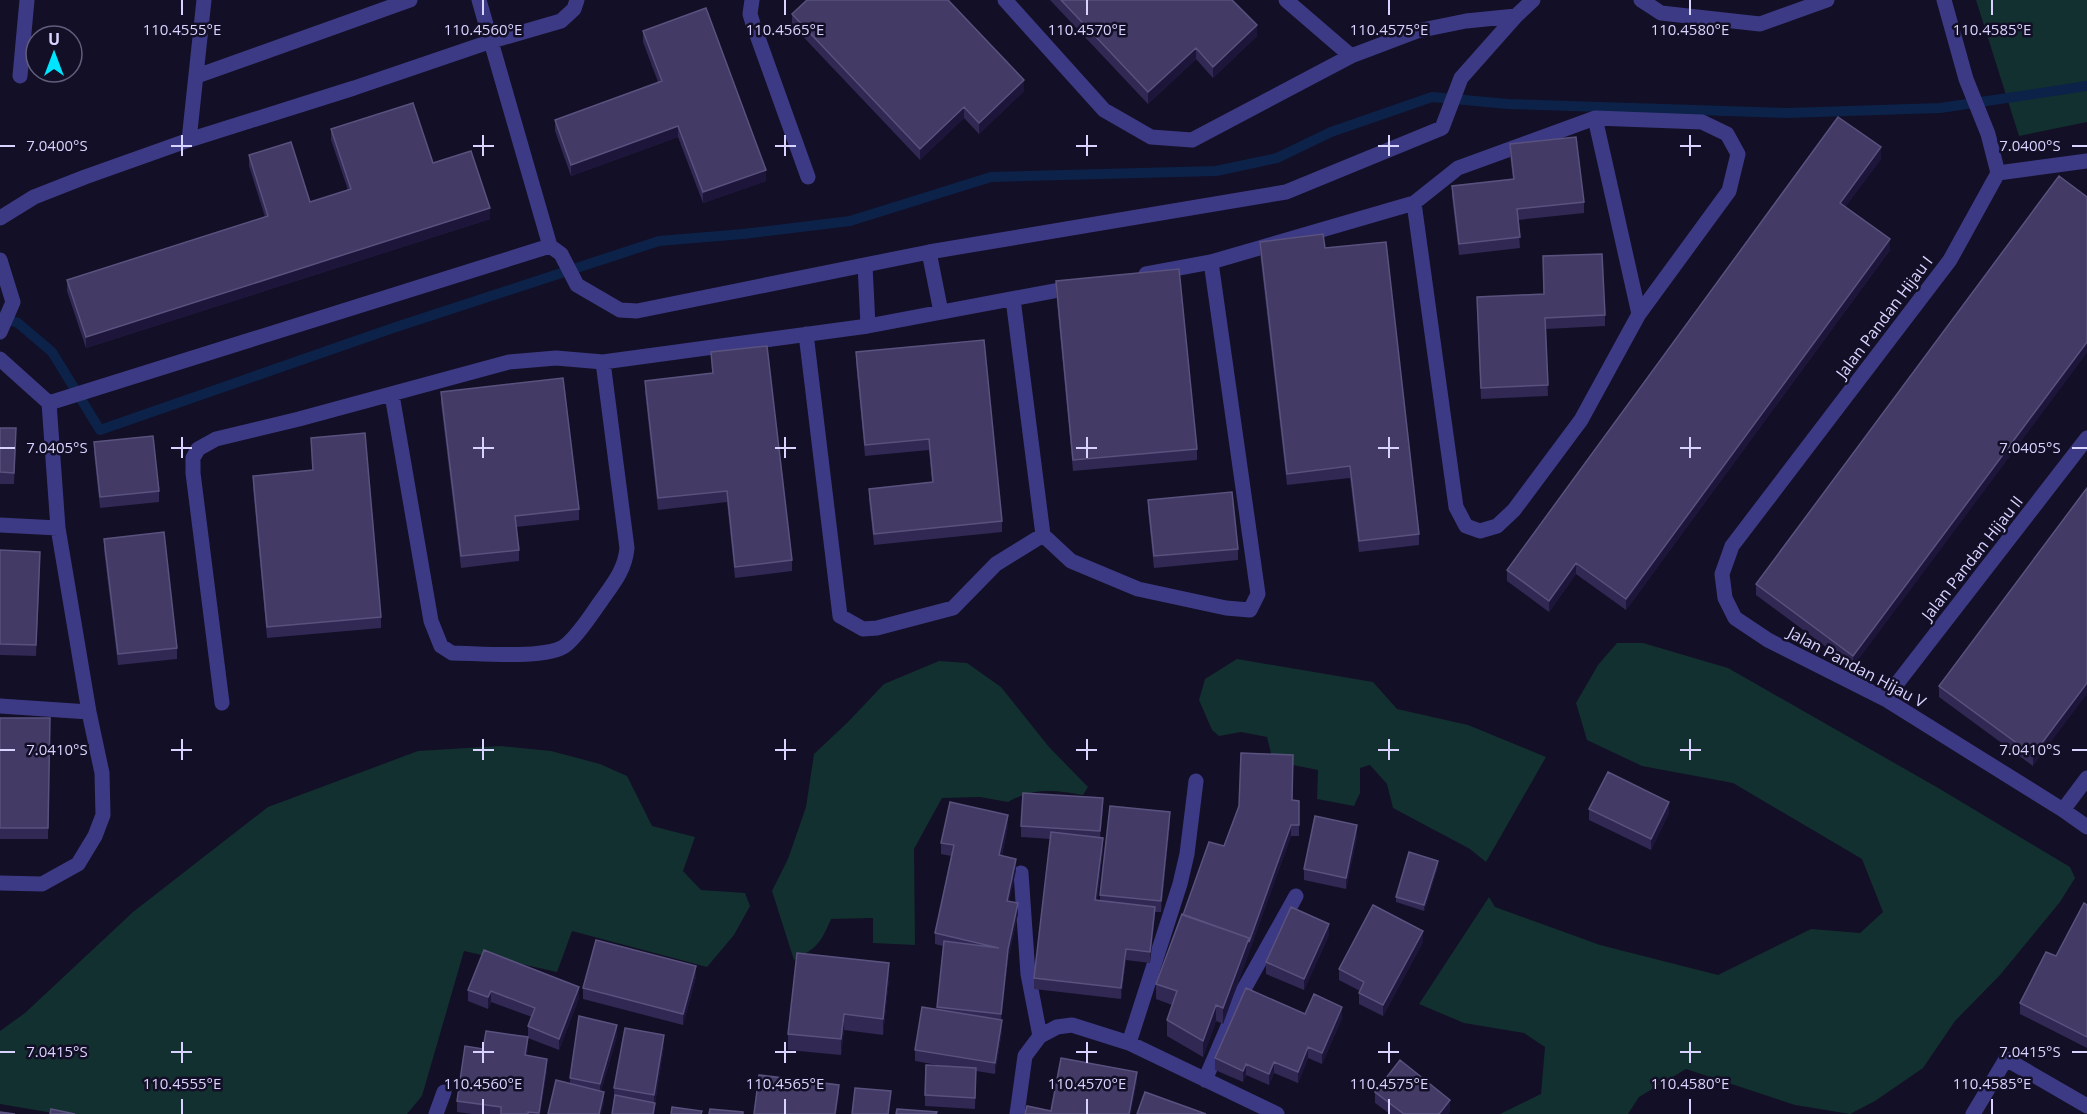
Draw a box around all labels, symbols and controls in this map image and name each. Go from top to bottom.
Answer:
text: 110.4555°E [143,19,221,39]
text: 110.4560°E [444,19,522,39]
text: 110.4565°E [746,19,824,39]
text: 110.4570°E [1048,19,1126,39]
text: 110.4575°E [1350,19,1428,39]
text: 110.4580°E [1651,19,1729,39]
text: 110.4585°E [1953,19,2031,39]
north arrow [24,24,84,84]
text: U [48,28,60,50]
text: 7.0400°S [26,135,88,155]
text: 7.0400°S [1999,135,2061,155]
street label: Jalan Pandan Hijau I [1829,251,1937,384]
text: 7.0405°S [26,437,88,457]
text: 7.0405°S [1999,437,2061,457]
street label: Jalan Pandan Hijau II [1915,491,2028,627]
street label: Jalan Pandan Hijau V [1782,620,1930,713]
text: 7.0410°S [26,739,88,759]
text: 7.0410°S [1999,739,2061,759]
text: 7.0415°S [26,1041,88,1061]
text: 7.0415°S [1999,1041,2061,1061]
text: 110.4555°E [143,1073,221,1093]
text: 110.4560°E [444,1073,522,1093]
text: 110.4565°E [746,1073,824,1093]
text: 110.4570°E [1048,1073,1126,1093]
text: 110.4575°E [1350,1073,1428,1093]
text: 110.4580°E [1651,1073,1729,1093]
text: 110.4585°E [1953,1073,2031,1093]

